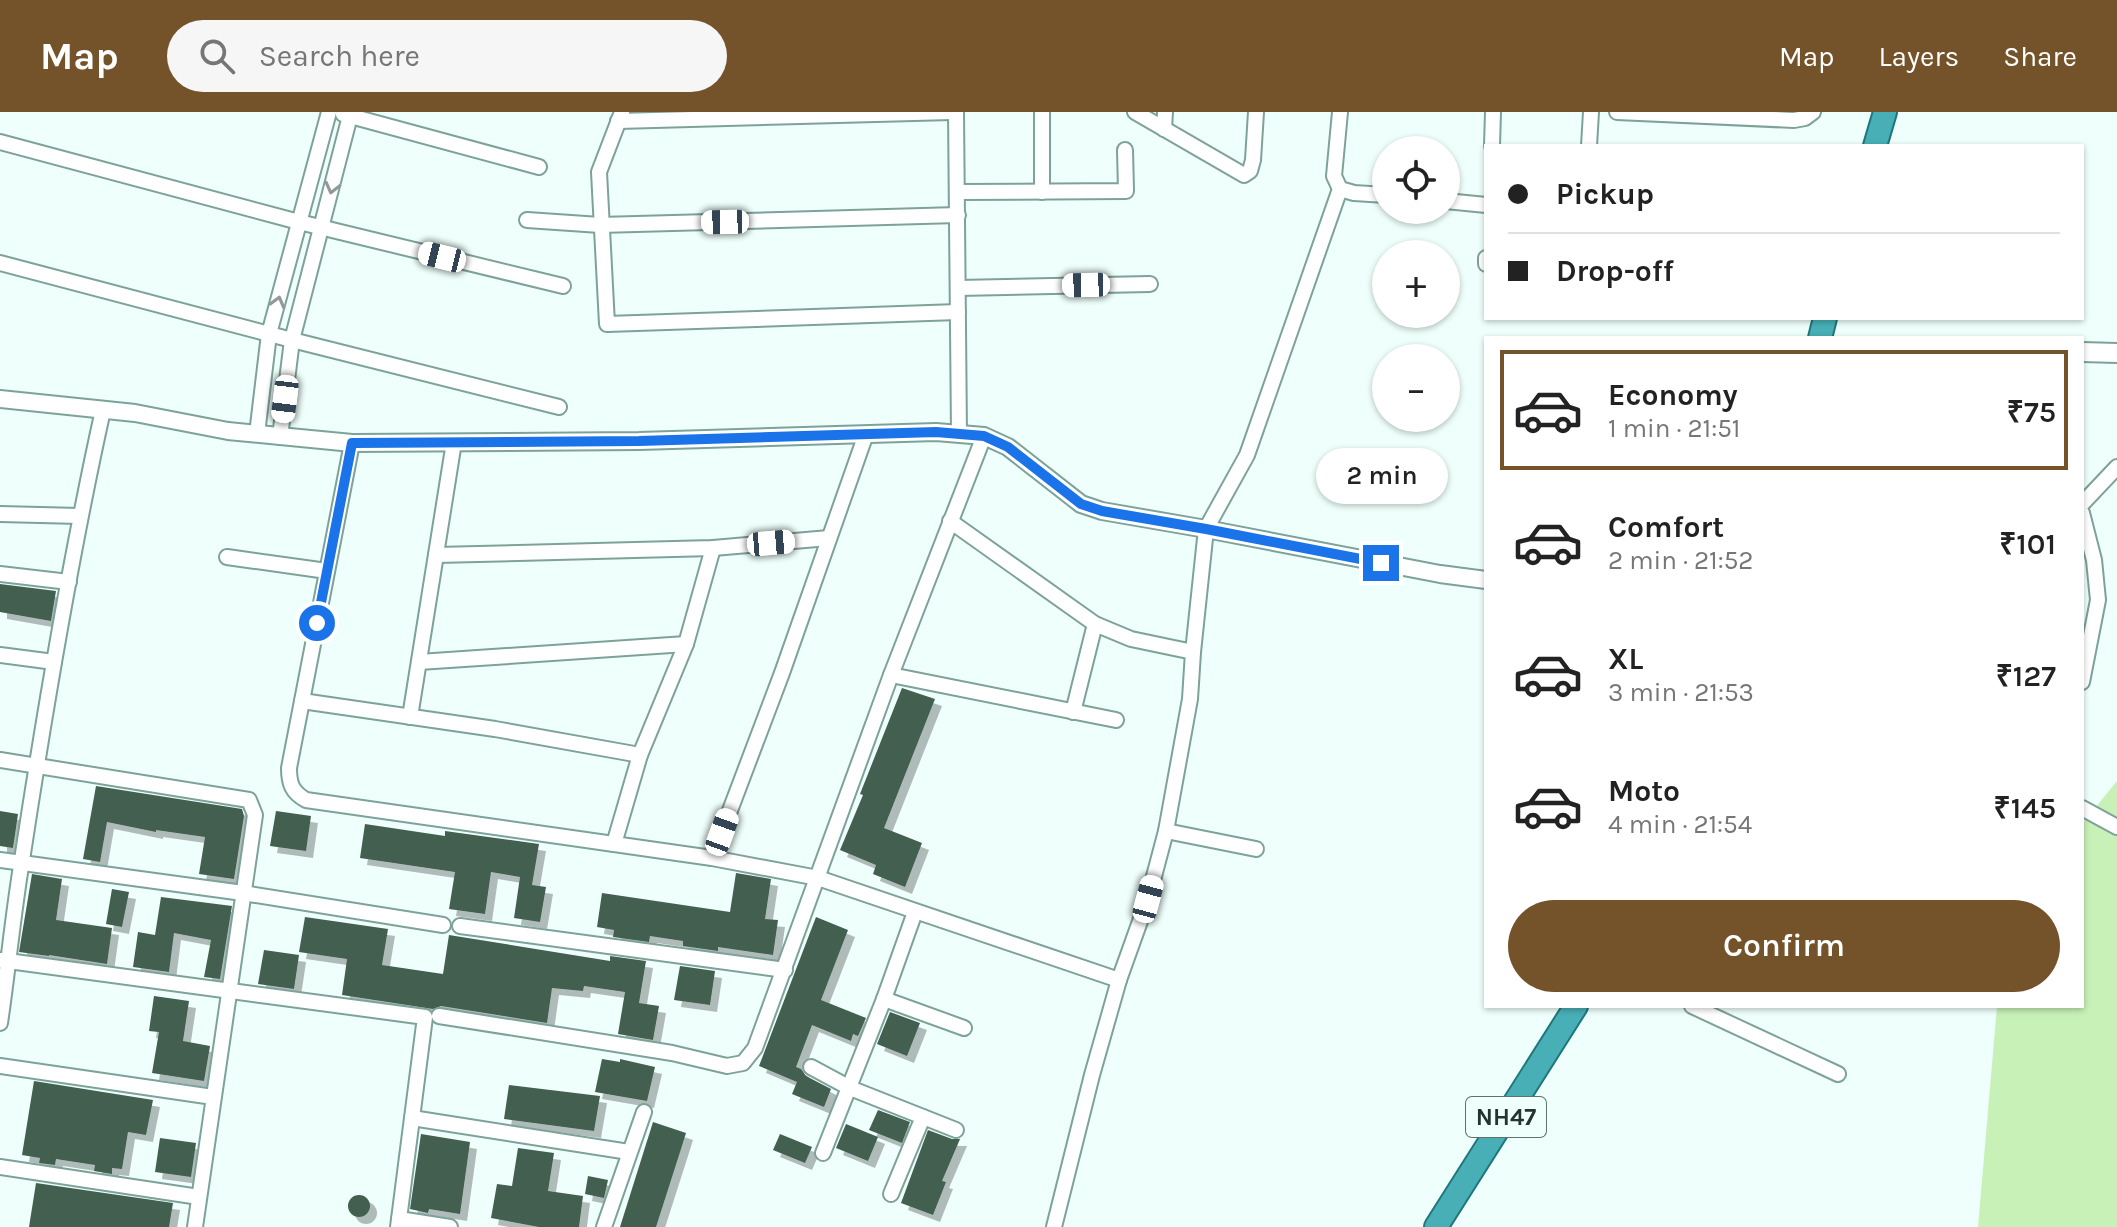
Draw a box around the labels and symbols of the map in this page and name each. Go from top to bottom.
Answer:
one-way arrow [324,180,341,194]
car [701,210,749,234]
car [416,240,468,274]
car [1062,273,1110,297]
one-way arrow [268,296,285,310]
car [270,374,300,424]
callout: 2 min [1315,447,1447,503]
car [746,529,796,557]
route end [1363,545,1399,581]
route start [299,605,335,641]
car [703,805,741,859]
car [1130,873,1166,925]
road number: NH47 [1466,1097,1546,1137]

